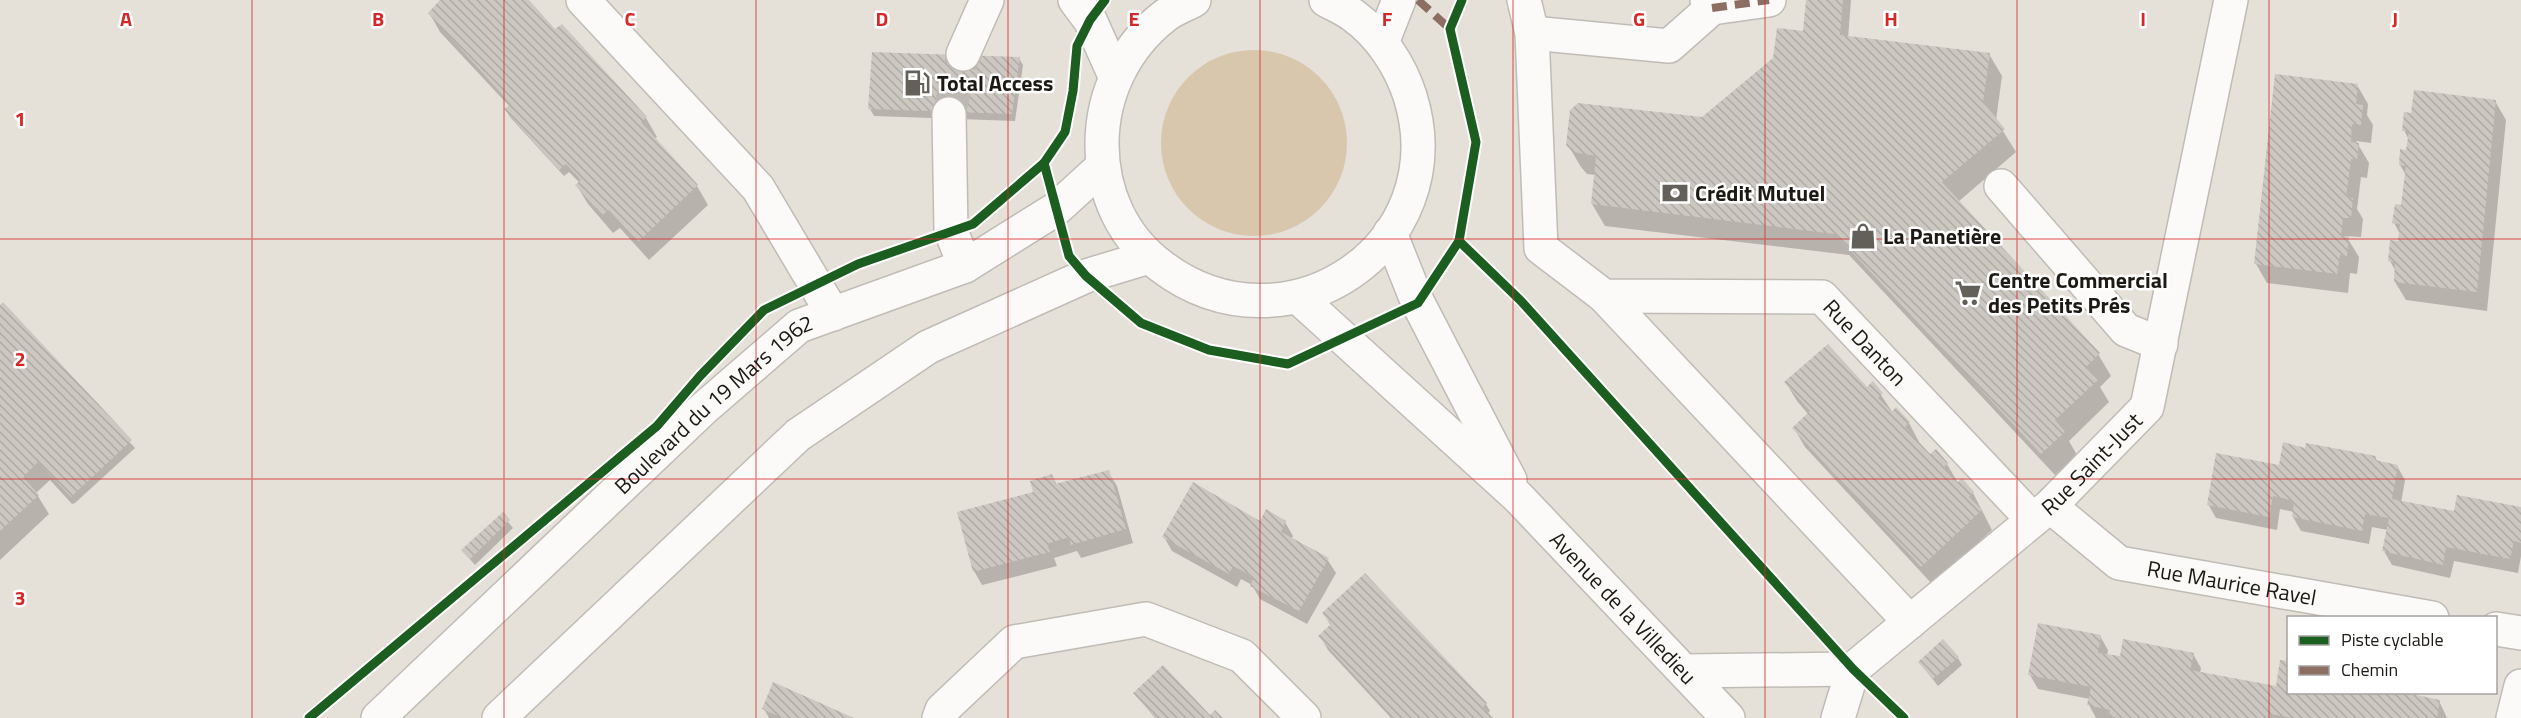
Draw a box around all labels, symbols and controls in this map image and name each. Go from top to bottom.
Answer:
text: A [120,3,132,34]
text: B [372,3,384,34]
text: C [625,3,636,34]
text: D [876,3,888,34]
text: E [1128,3,1140,34]
text: F [1382,3,1393,34]
text: G [1633,3,1645,34]
text: H [1884,3,1898,34]
text: I [2140,3,2146,34]
text: J [2392,3,2398,34]
place label: Total Access [937,66,1053,100]
fuel station icon: Total Access [902,68,932,98]
text: 1 [14,103,26,134]
place label: Crédit Mutuel [1695,176,1825,210]
bank icon: Crédit Mutuel [1660,178,1690,208]
place label: La Panetière [1883,219,2001,253]
shop icon: La Panetière [1848,221,1878,251]
place label: Centre Commercial des Petits Prés [1988,263,2168,322]
supermarket icon: Centre Commercial des Petits Prés [1953,278,1983,308]
street label: Rue Danton [1815,291,1915,394]
street label: Boulevard du 19 Mars 1962 [606,305,817,502]
text: 2 [14,343,26,374]
street label: Rue Saint-Just [2033,404,2150,524]
street label: Avenue de la Villedieu [1542,523,1705,692]
street label: Rue Maurice Ravel [2144,551,2319,614]
text: 3 [14,582,26,613]
legend [2287,616,2497,694]
text: Piste cyclable [2341,626,2443,653]
text: Chemin [2341,656,2398,683]

